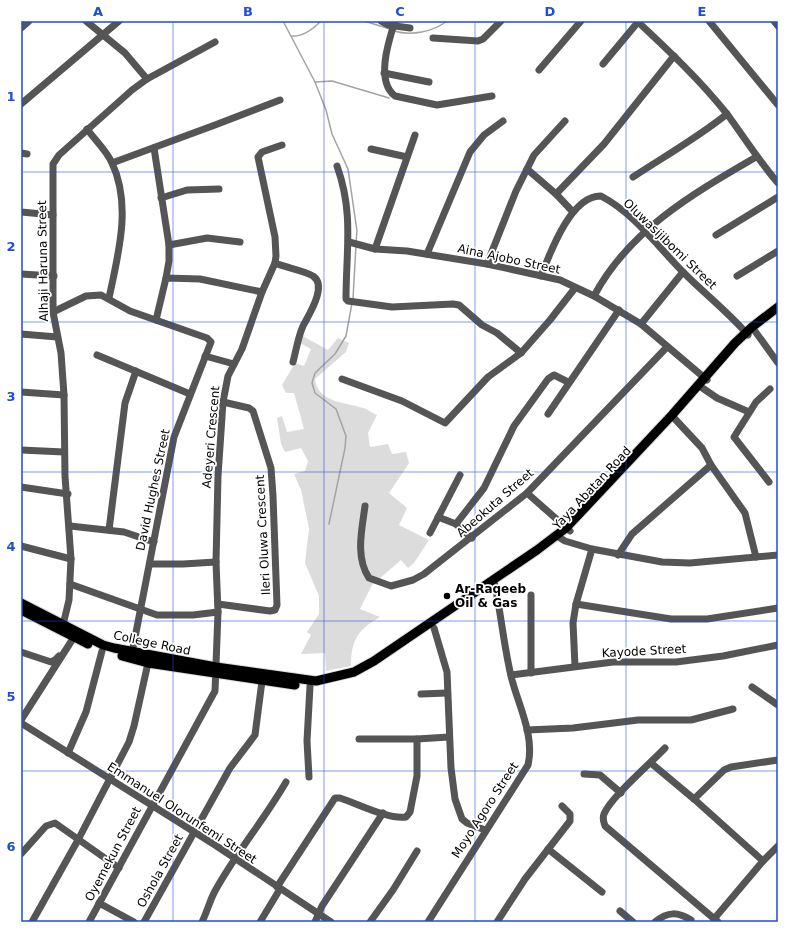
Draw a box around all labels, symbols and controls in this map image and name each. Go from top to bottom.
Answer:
text: A [93,4,103,19]
text: B [243,4,253,19]
text: C [395,4,405,19]
text: D [545,4,556,19]
text: E [698,4,706,19]
text: 1 [6,89,16,104]
street label: Oluwasijibomi Street [621,196,720,292]
street label: Alhaji Haruna Street [35,200,51,322]
text: 2 [6,239,16,254]
street label: Aina Ajobo Street [456,241,562,277]
street label: Adeyeri Crescent [200,385,222,489]
text: 3 [6,389,16,404]
street label: David Hughes Street [133,428,173,552]
street label: Yaya Abatan Road [549,444,634,533]
street label: Abeokuta Street [454,466,536,540]
street label: Ileri Oluwa Crescent [253,474,273,596]
text: 4 [6,539,16,554]
place label: Ar-Raqeeb Oil & Gas [455,582,526,610]
marker: Ar-Raqeeb Oil & Gas [442,591,452,601]
street label: College Road [112,628,192,658]
street label: Kayode Street [601,642,687,660]
text: 5 [6,689,16,704]
street label: Emmanuel Olorunfemi Street [105,759,260,867]
street label: Moyo Agoro Street [449,759,521,861]
street label: Oyemekun Street [82,804,144,904]
street label: Oshola Street [134,832,186,910]
text: 6 [6,839,16,854]

